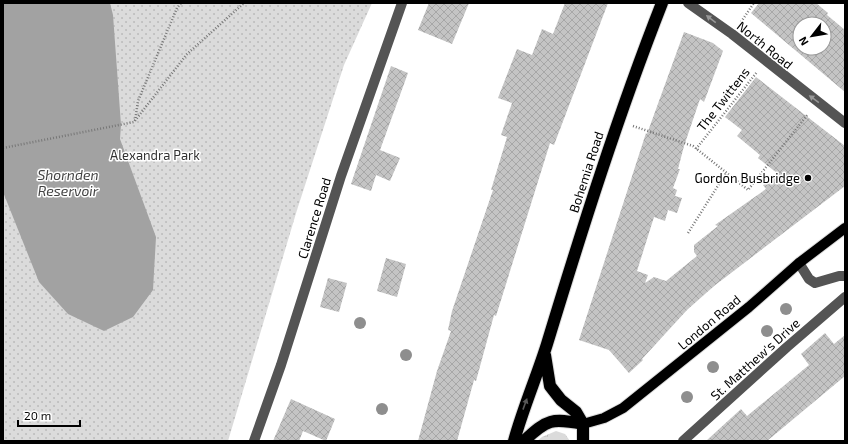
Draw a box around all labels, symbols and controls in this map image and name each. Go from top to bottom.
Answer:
one-way arrow [706,15,717,23]
north arrow [792,16,832,56]
street label: North Road [734,18,796,72]
text: N [795,35,811,48]
street label: The Twittens [693,64,753,134]
one-way arrow [809,95,819,103]
street label: Bohemia Road [565,129,607,215]
park label: Alexandra Park [110,147,200,163]
water label: Shornden Reservoir [37,166,99,199]
place label: Gordon Busbridge [695,170,800,186]
marker: Gordon Busbridge [803,173,813,183]
street label: Clarence Road [294,175,334,261]
street label: London Road [674,291,744,353]
street label: St. Matthew's Drive [707,315,803,403]
one-way arrow [523,397,529,409]
scale bar [18,402,80,428]
text: 20 m [24,408,51,422]

